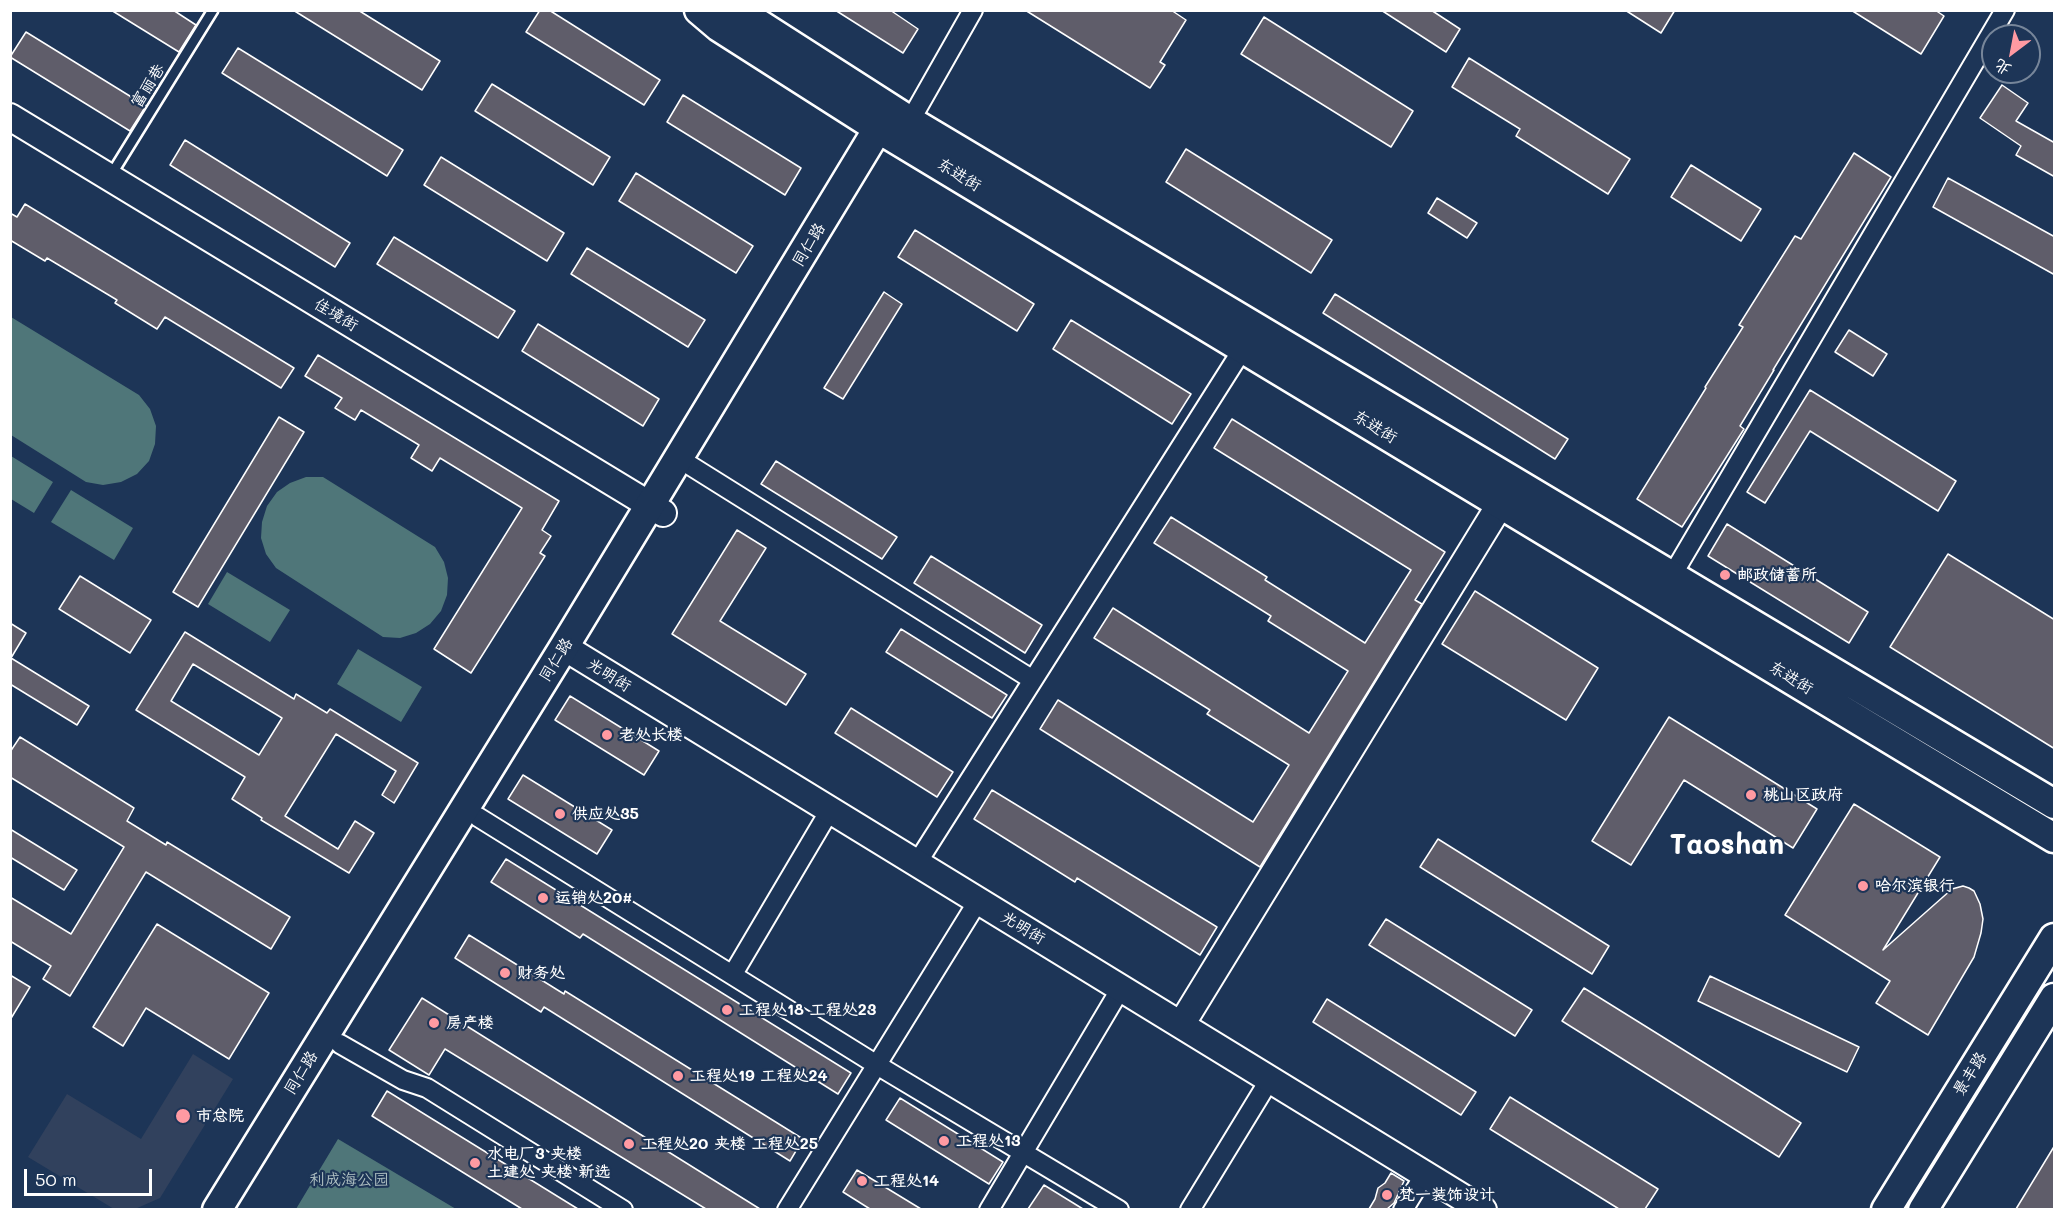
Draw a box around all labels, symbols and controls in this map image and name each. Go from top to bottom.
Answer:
north arrow [1981,24,2041,84]
text: 北 [1990,55,2015,81]
street label: 富丽巷 [127,61,169,111]
street label: 东进街 [933,154,985,196]
street label: 同仁路 [788,219,830,271]
street label: 佳境街 [310,294,362,336]
street label: 东进街 [1349,406,1401,448]
place label: 邮政储蓄所 [1737,565,1817,585]
marker: 邮政储蓄所 [1718,568,1732,582]
street label: 同仁路 [535,635,577,685]
street label: 光明街 [584,654,634,696]
street label: 东进街 [1765,657,1817,699]
place label: 老处长楼 [619,725,683,745]
marker: 老处长楼 [600,728,614,742]
place label: 桃山区政府 [1763,785,1843,805]
marker: 桃山区政府 [1744,788,1758,802]
place label: 供应处35 [572,804,639,824]
marker: 供应处35 [553,807,567,821]
district label: Taoshan [1670,828,1784,862]
place label: 哈尔滨银行 [1875,876,1955,896]
marker: 哈尔滨银行 [1856,879,1870,893]
place label: 运销处20# [555,888,632,908]
marker: 运销处20# [536,891,550,905]
street label: 光明街 [997,907,1049,949]
place label: 财务处 [517,963,565,983]
marker: 财务处 [498,966,512,980]
place label: 工程处18 工程处23 [739,1000,876,1020]
marker: 工程处18 工程处23 [720,1003,734,1017]
place label: 房产楼 [446,1013,494,1033]
marker: 房产楼 [427,1016,441,1030]
street label: 同仁路 [280,1048,322,1098]
street label: 景丰路 [1949,1049,1991,1099]
place label: 工程处19 工程处24 [690,1066,828,1086]
marker: 工程处19 工程处24 [671,1069,685,1083]
place label: 市总院 [196,1106,244,1126]
marker: 市总院 [174,1107,192,1125]
place label: 工程处13 [956,1131,1021,1151]
place label: 工程处20 夹楼 工程处25 [641,1134,818,1154]
marker: 工程处13 [937,1134,951,1148]
marker: 工程处20 夹楼 工程处25 [622,1137,636,1151]
place label: 水电厂3 夹楼 土建处 夹楼 新选 [487,1144,611,1182]
marker: 水电厂3 夹楼 土建处 夹楼 新选 [468,1156,482,1170]
scale bar [27,1157,154,1195]
text: 50 m [35,1167,77,1191]
park label: 利成海公园 [309,1170,389,1190]
place label: 工程处14 [874,1171,939,1191]
marker: 工程处14 [855,1174,869,1188]
place label: 梵一装饰设计 [1399,1185,1495,1205]
marker: 梵一装饰设计 [1380,1188,1394,1202]

